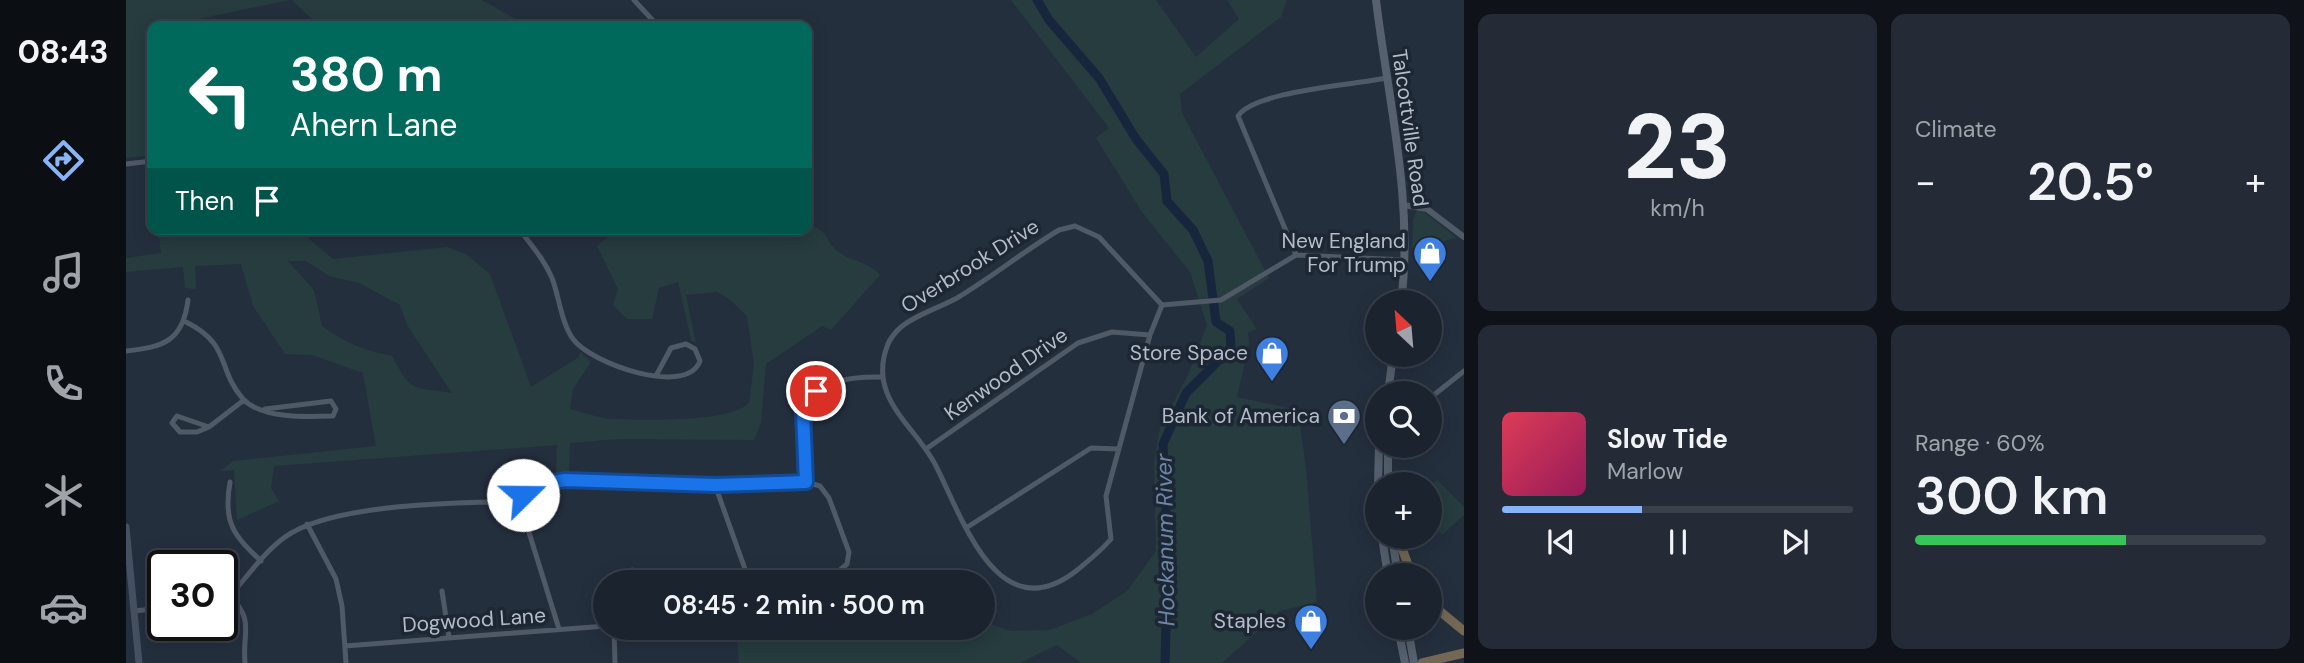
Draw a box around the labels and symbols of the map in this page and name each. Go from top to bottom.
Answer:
street label: Talcottville Road [1385,47,1435,209]
street label: Overbrook Drive [896,212,1044,320]
place label: New England For Trump [1281,227,1406,279]
shop icon: New England For Trump [1411,234,1449,283]
north arrow [1365,290,1442,368]
street label: Kenwood Drive [939,321,1073,427]
shop icon: Store Space [1253,334,1291,383]
place label: Store Space [1130,339,1248,367]
pin [786,361,846,421]
bank icon: Bank of America [1325,397,1363,446]
place label: Bank of America [1162,402,1320,430]
water label: Hockanum River [1148,452,1182,627]
position arrow [486,458,560,532]
speed limit sign: 30 [147,550,238,641]
street label: Dogwood Lane [401,601,547,639]
shop icon: Staples [1292,602,1330,651]
place label: Staples [1214,607,1286,635]

